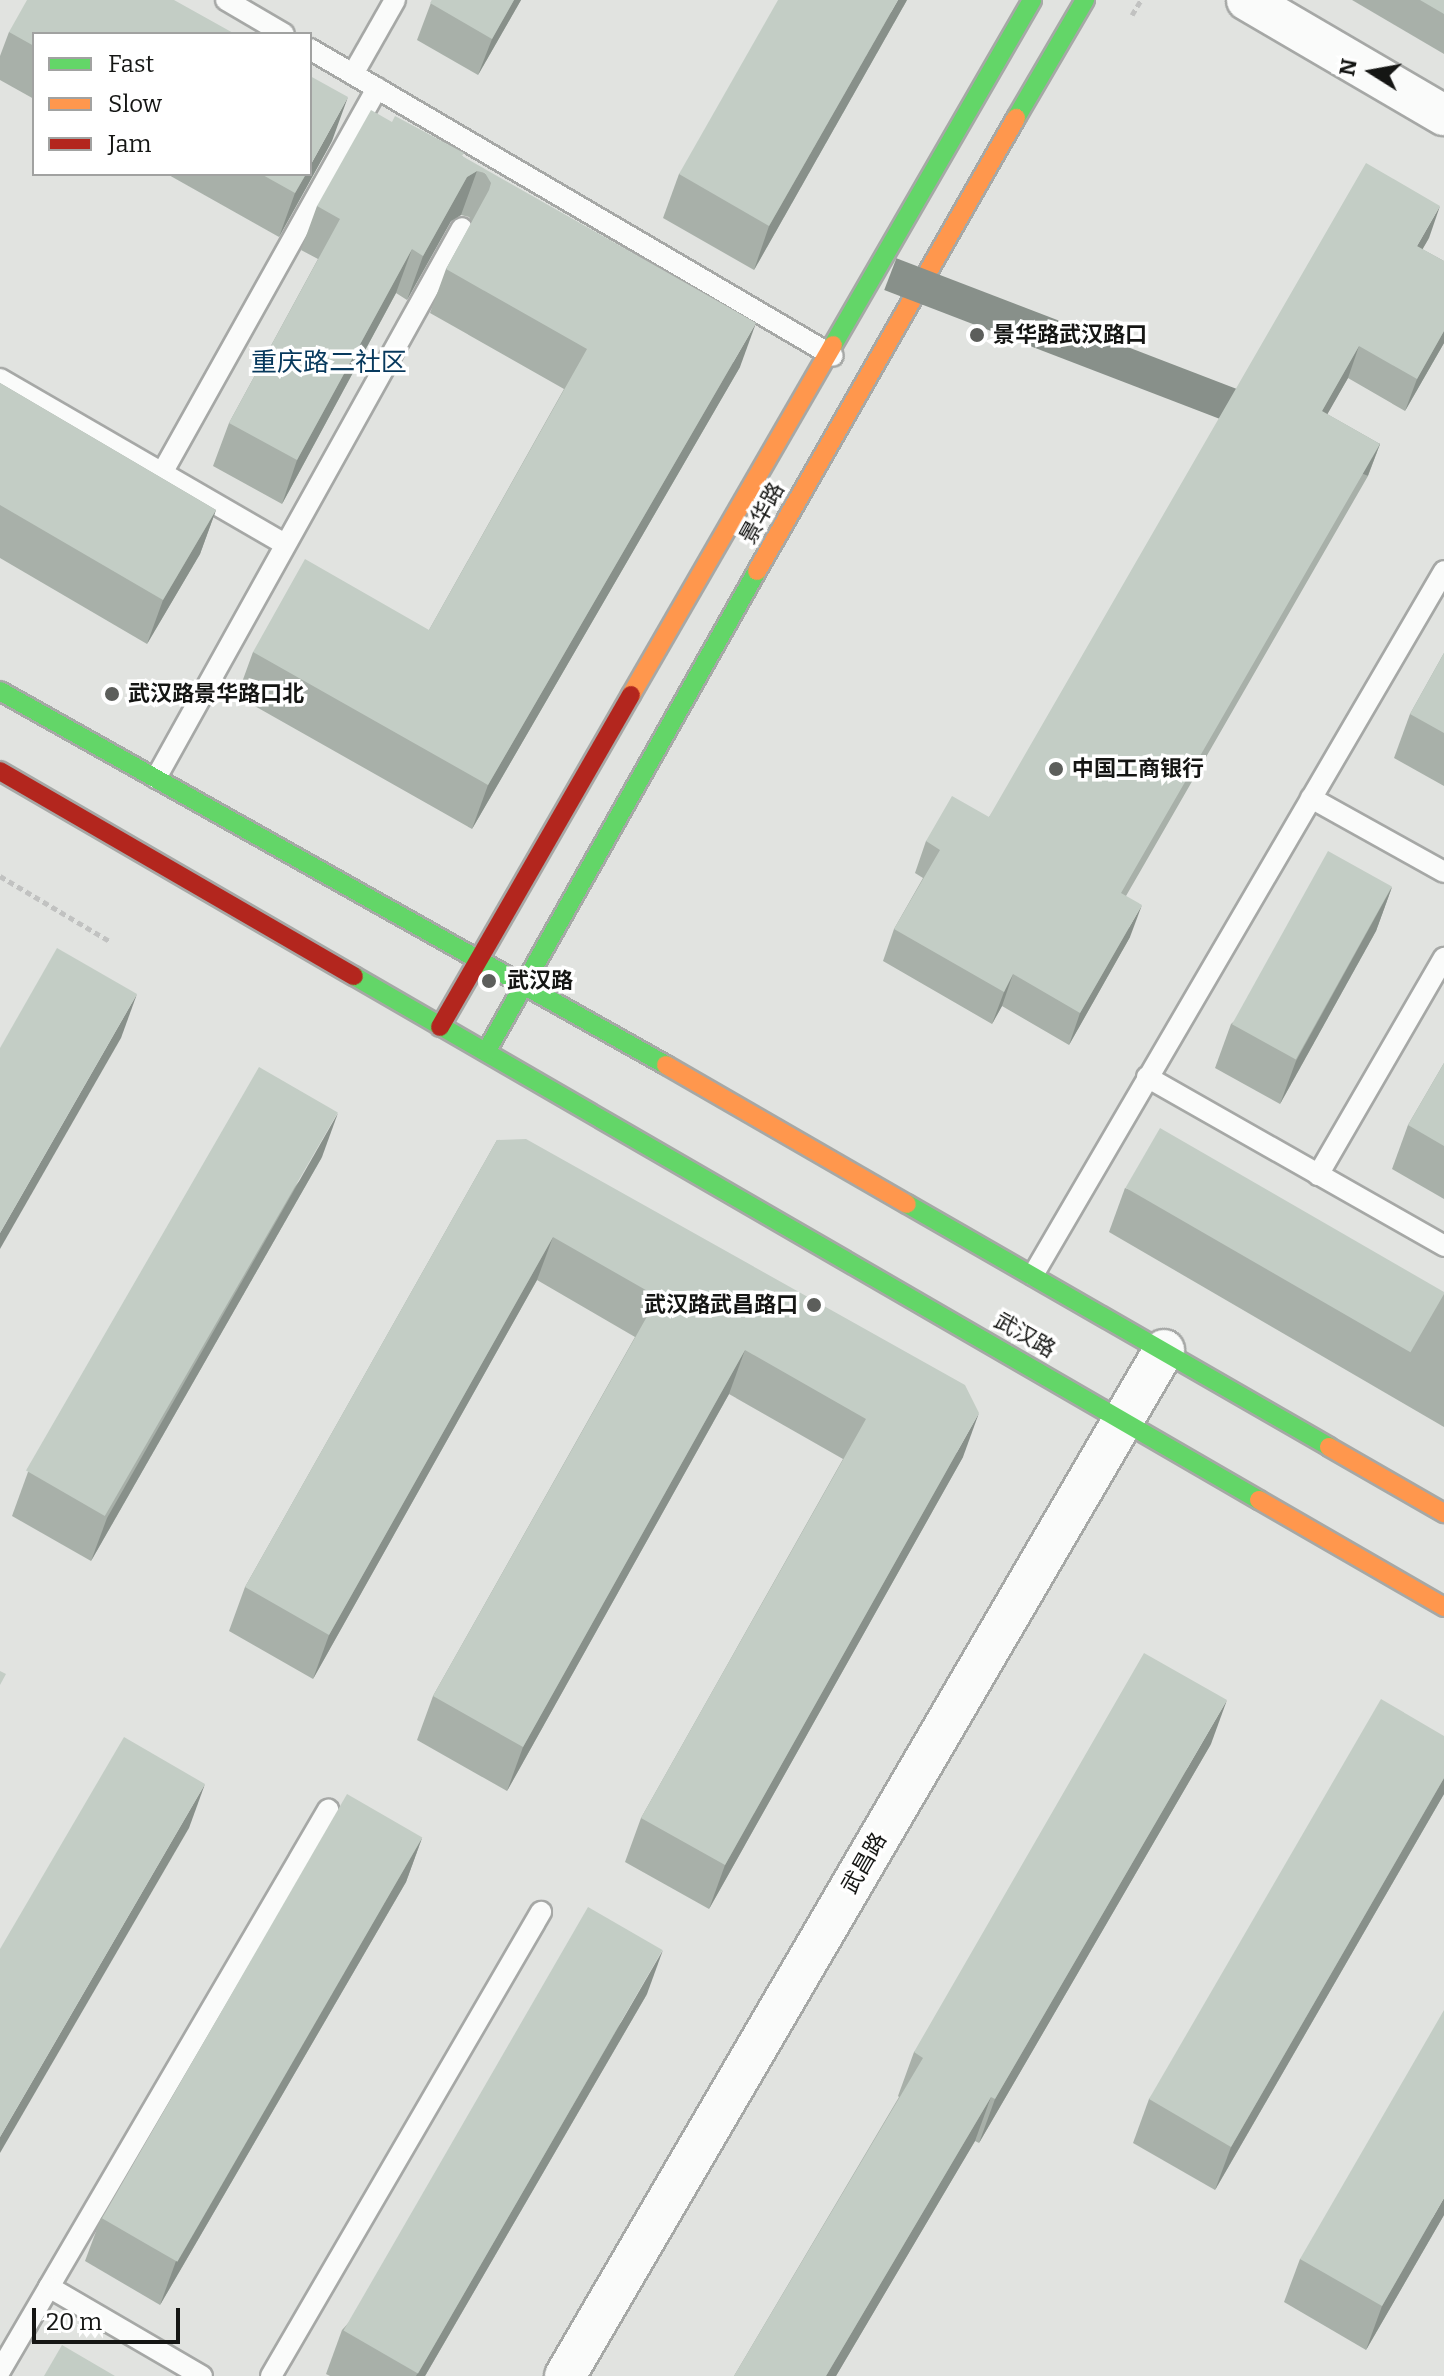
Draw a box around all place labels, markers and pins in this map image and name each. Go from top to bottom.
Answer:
place label: 景华路武汉路口 [993,322,1147,348]
marker: 景华路武汉路口 [968,326,986,344]
place label: 武汉路景华路口北 [128,681,304,707]
marker: 武汉路景华路口北 [103,685,121,703]
place label: 中国工商银行 [1072,756,1204,782]
marker: 中国工商银行 [1047,760,1065,778]
place label: 武汉路 [507,968,573,994]
marker: 武汉路 [478,970,500,992]
place label: 武汉路武昌路口 [644,1292,798,1318]
marker: 武汉路武昌路口 [805,1296,823,1314]

